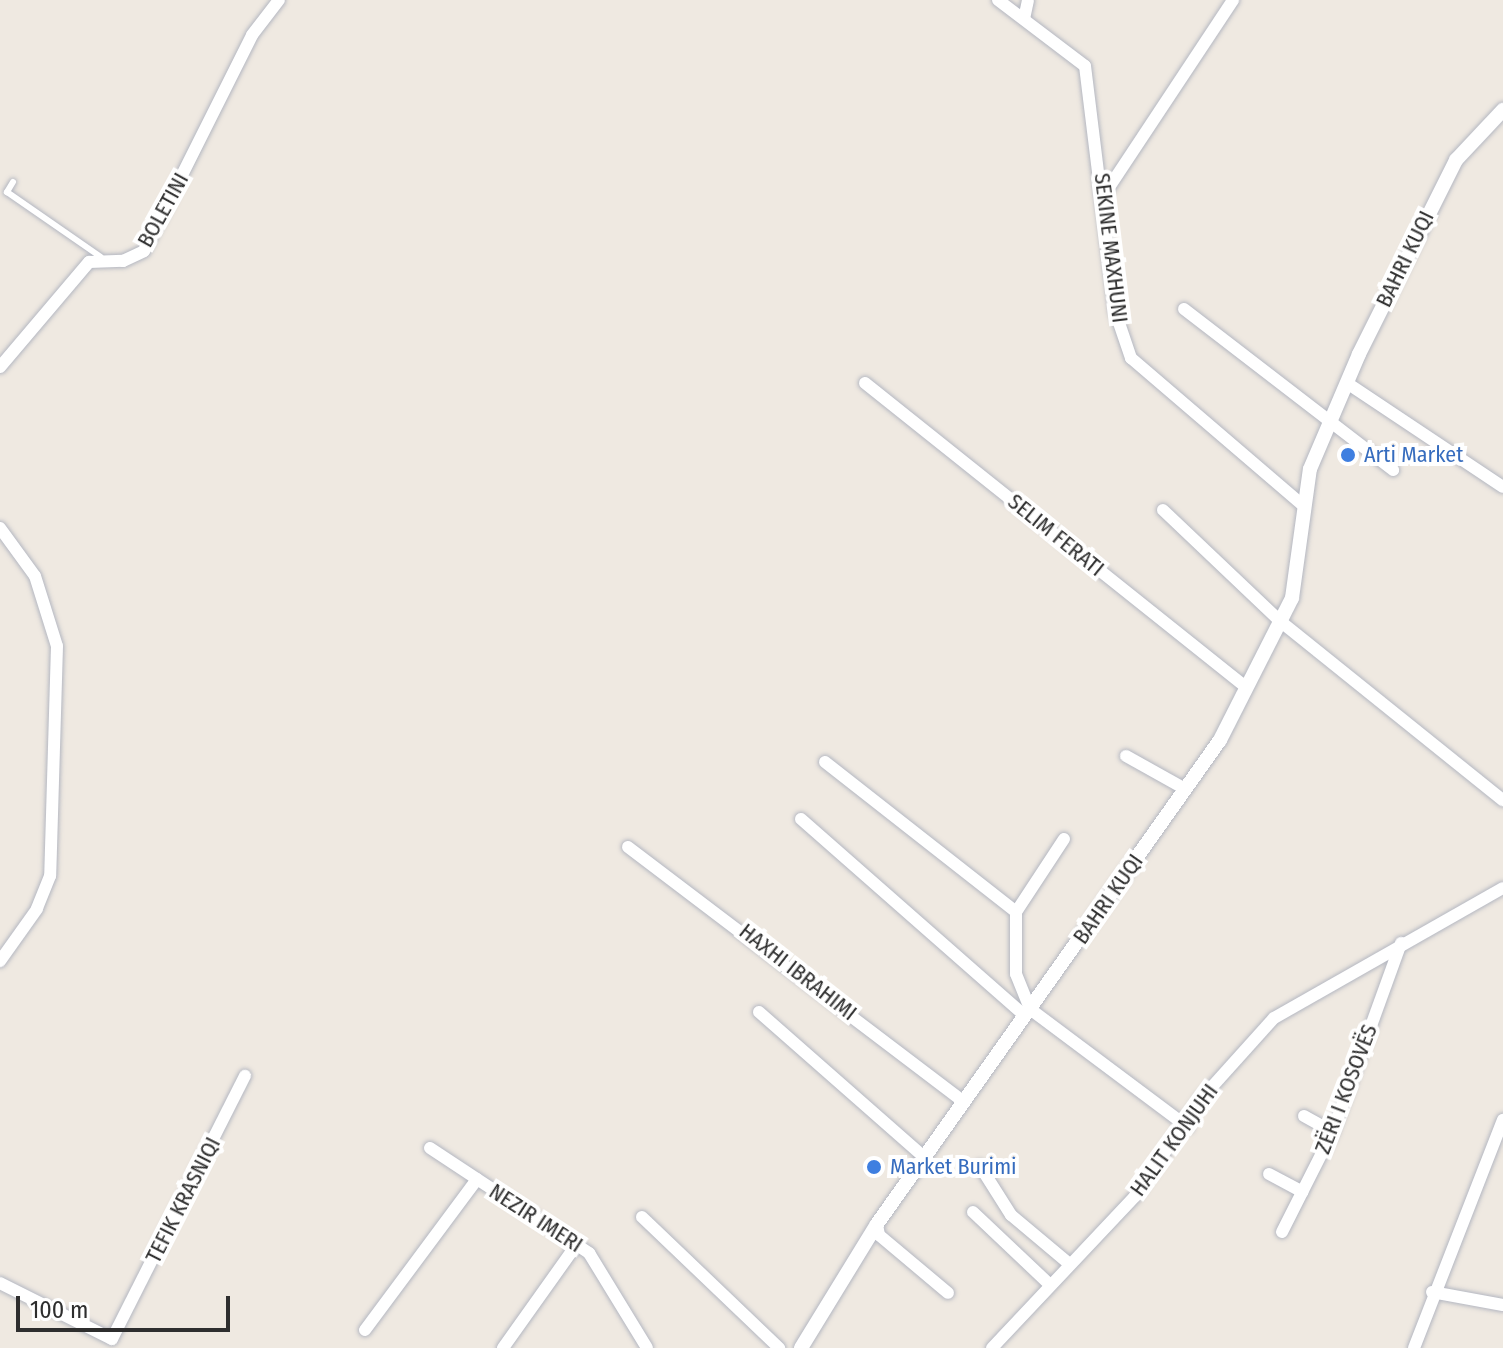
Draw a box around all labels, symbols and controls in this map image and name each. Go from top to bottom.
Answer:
street label: BOLETINI [132,168,194,252]
street label: SEKINE MAXHUNI [1089,172,1133,324]
street label: BAHRI KUQI [1370,207,1440,311]
place label: Arti Market [1364,442,1463,468]
marker: Arti Market [1339,446,1357,464]
street label: SELIM FERATI [1003,488,1109,582]
street label: BAHRI KUQI [1067,849,1149,949]
street label: HAXHI IBRAHIMI [734,918,862,1026]
street label: ZËRI I KOSOVËS [1309,1021,1383,1157]
street label: HALIT KONJUHI [1124,1079,1224,1201]
street label: TEFIK KRASNIQI [140,1133,226,1267]
place label: Market Burimi [890,1154,1017,1180]
marker: Market Burimi [865,1158,883,1176]
street label: NEZIR IMERI [484,1178,588,1258]
scale bar [20,1280,234,1330]
text: 100 m [30,1296,88,1324]

